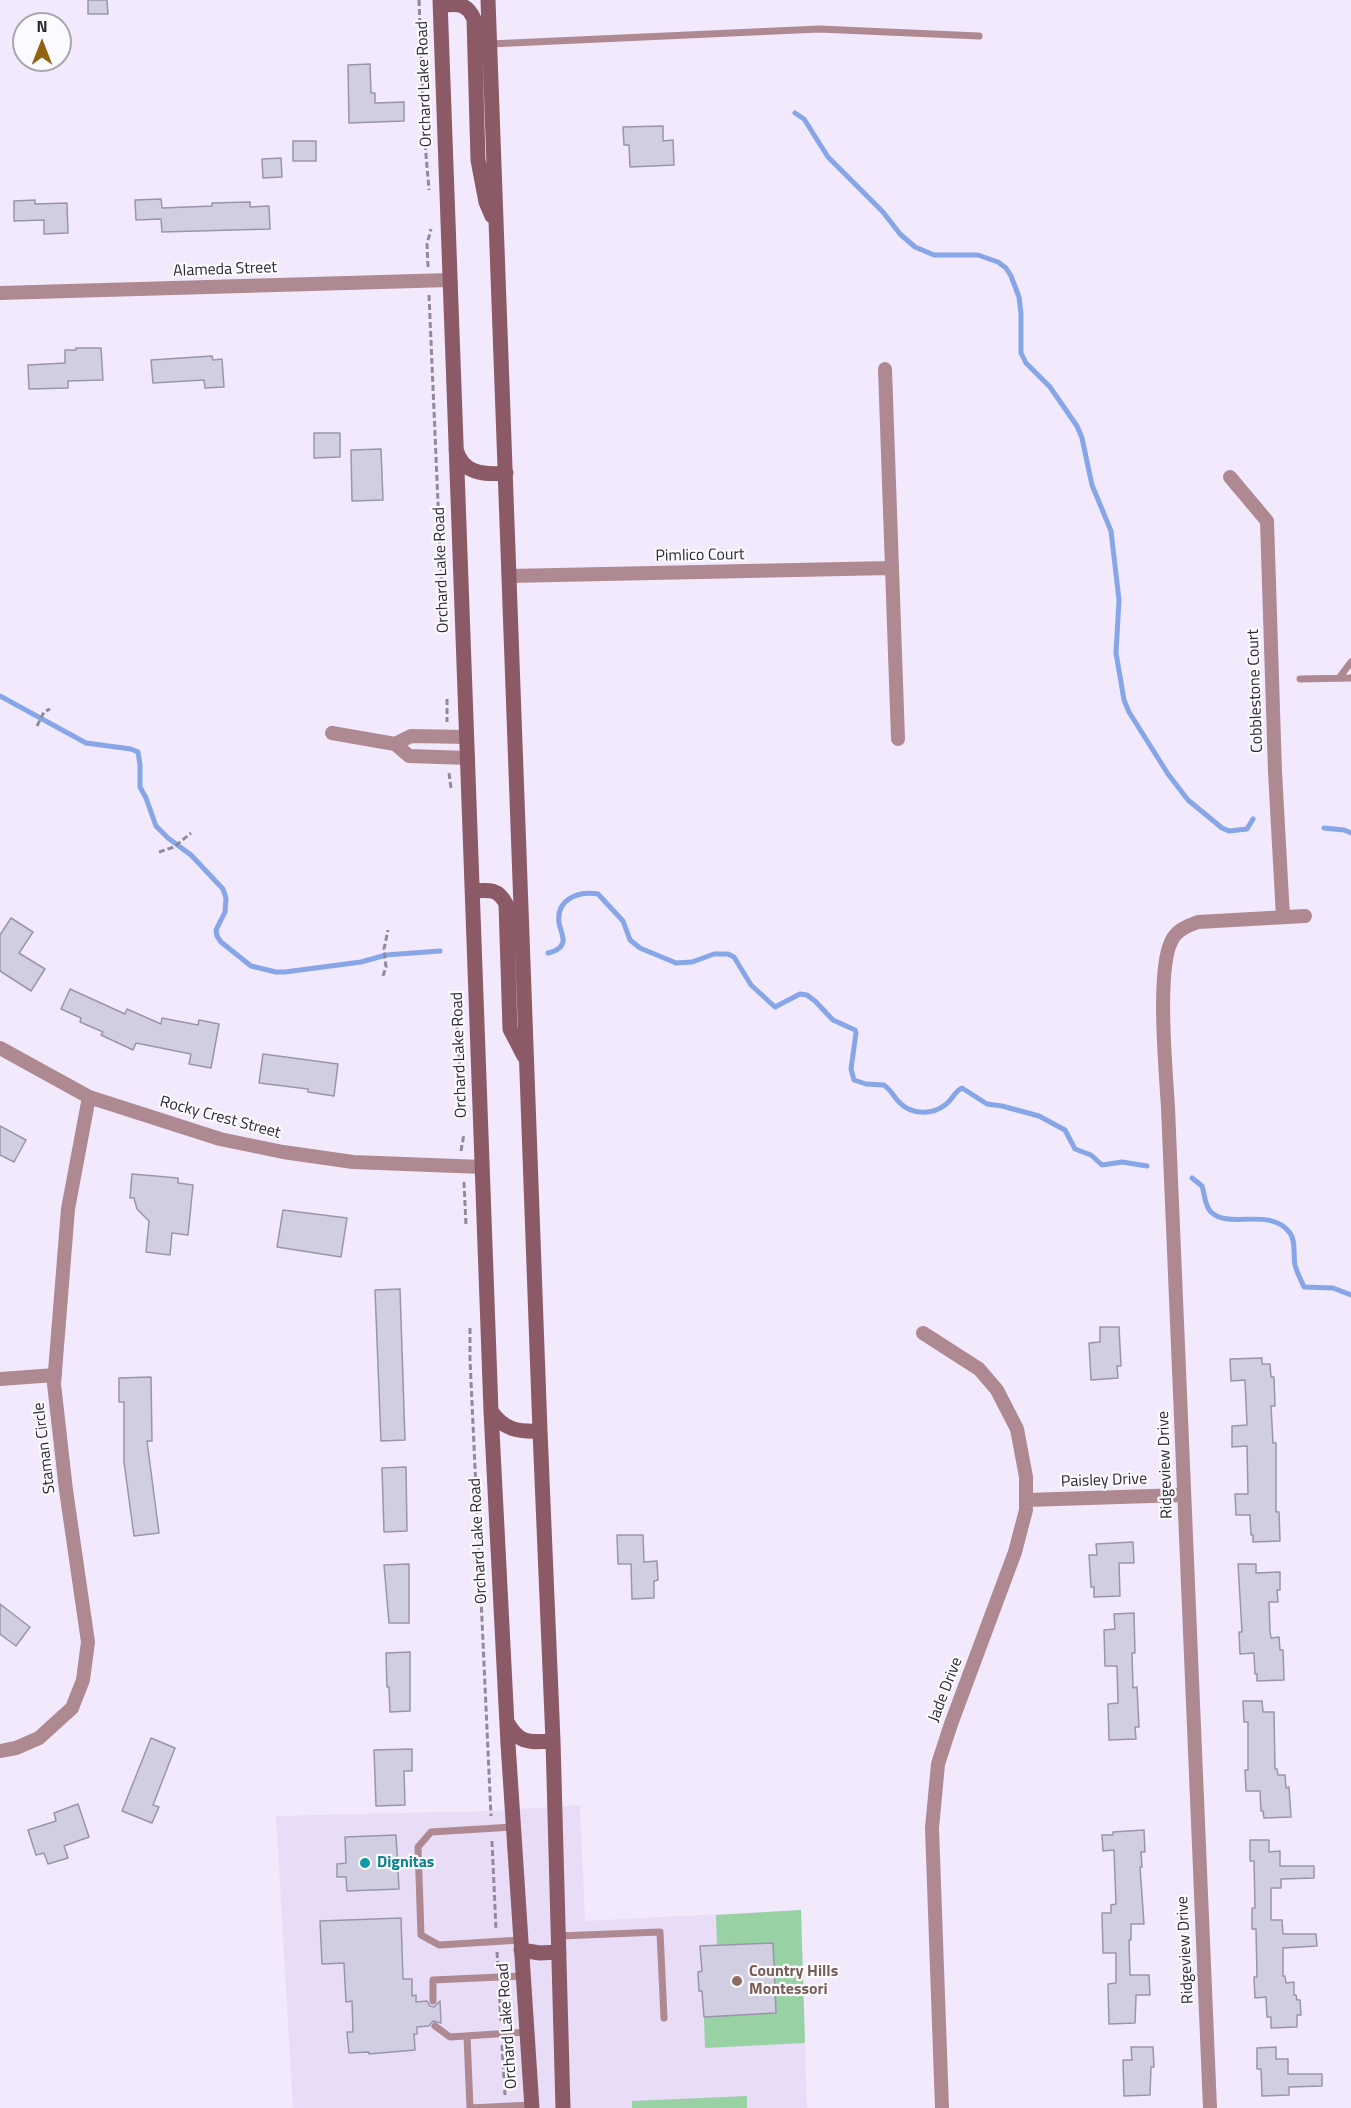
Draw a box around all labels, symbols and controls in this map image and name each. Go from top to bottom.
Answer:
north arrow [12,12,72,72]
text: N [36,14,48,38]
street label: Orchard Lake Road [413,21,437,147]
street label: Alameda Street [173,259,277,281]
street label: Orchard Lake Road [430,507,454,633]
street label: Pimlico Court [655,546,745,566]
street label: Cobblestone Court [1244,629,1268,753]
street label: Orchard Lake Road [448,992,472,1118]
street label: Rocky Crest Street [158,1093,282,1143]
street label: Staman Circle [30,1401,60,1495]
street label: Ridgeview Drive [1155,1411,1177,1519]
street label: Paisley Drive [1061,1470,1147,1492]
street label: Orchard Lake Road [466,1477,492,1605]
street label: Jade Drive [925,1655,967,1725]
place label: Dignitas [377,1853,434,1873]
marker: Dignitas [358,1856,372,1870]
street label: Ridgeview Drive [1174,1896,1198,2004]
street label: Orchard Lake Road [494,1962,522,2090]
place label: Country Hills Montessori [749,1962,838,2000]
marker: Country Hills Montessori [730,1974,744,1988]

